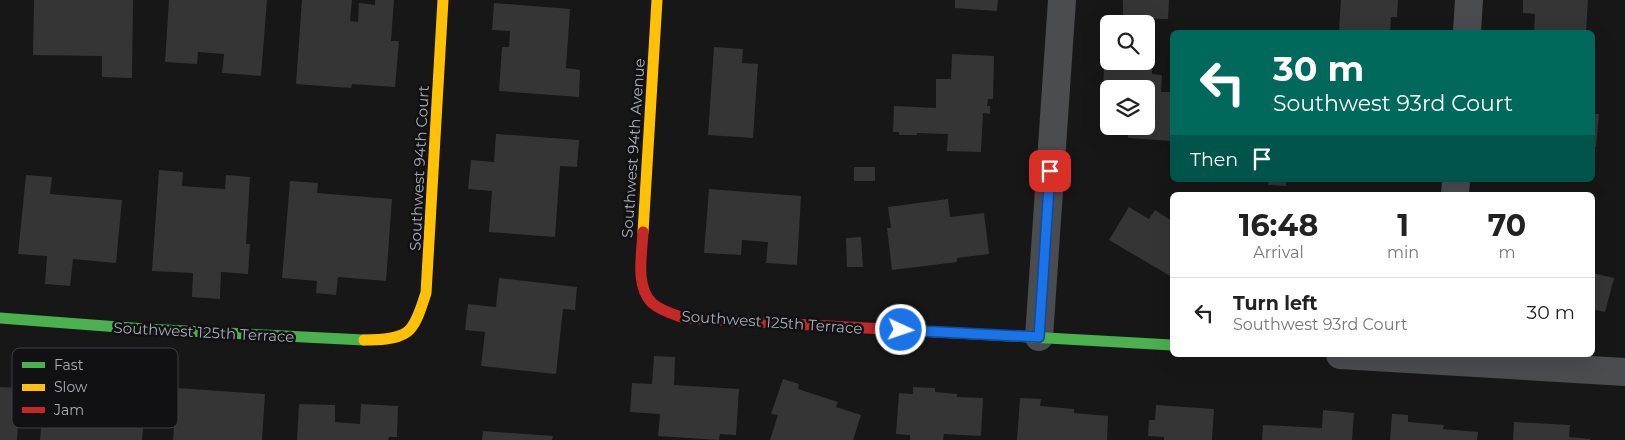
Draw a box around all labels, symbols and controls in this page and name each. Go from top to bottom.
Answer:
map controls [1100,15,1155,135]
button: search [1100,15,1155,70]
text: 30 m [1273,47,1364,90]
icon: left [1190,50,1255,115]
street label: Southwest 94th Avenue [617,58,649,238]
button: layers [1100,80,1155,135]
street label: Southwest 94th Court [405,85,433,251]
text: Southwest 93rd Court [1273,90,1513,117]
icon: arrive [1248,145,1276,173]
text: Then [1190,148,1238,171]
pin [1029,150,1071,192]
icon: arrive [1036,157,1064,185]
text: 16:48 [1239,207,1318,244]
text: 1 [1397,207,1409,244]
text: 70 [1488,207,1526,244]
text: Arrival [1253,243,1304,262]
text: min [1387,243,1419,262]
text: m [1499,243,1516,262]
text: Turn left [1233,292,1318,315]
icon: left [1190,299,1218,327]
text: 30 m [1527,301,1575,324]
position arrow [874,303,926,355]
street label: Southwest 125th Terrace [681,306,863,338]
text: Southwest 93rd Court [1233,315,1408,334]
street label: Southwest 125th Terrace [113,318,295,346]
legend [12,348,178,428]
text: Fast [54,356,84,374]
text: Slow [54,378,88,396]
text: Jam [53,401,84,419]

